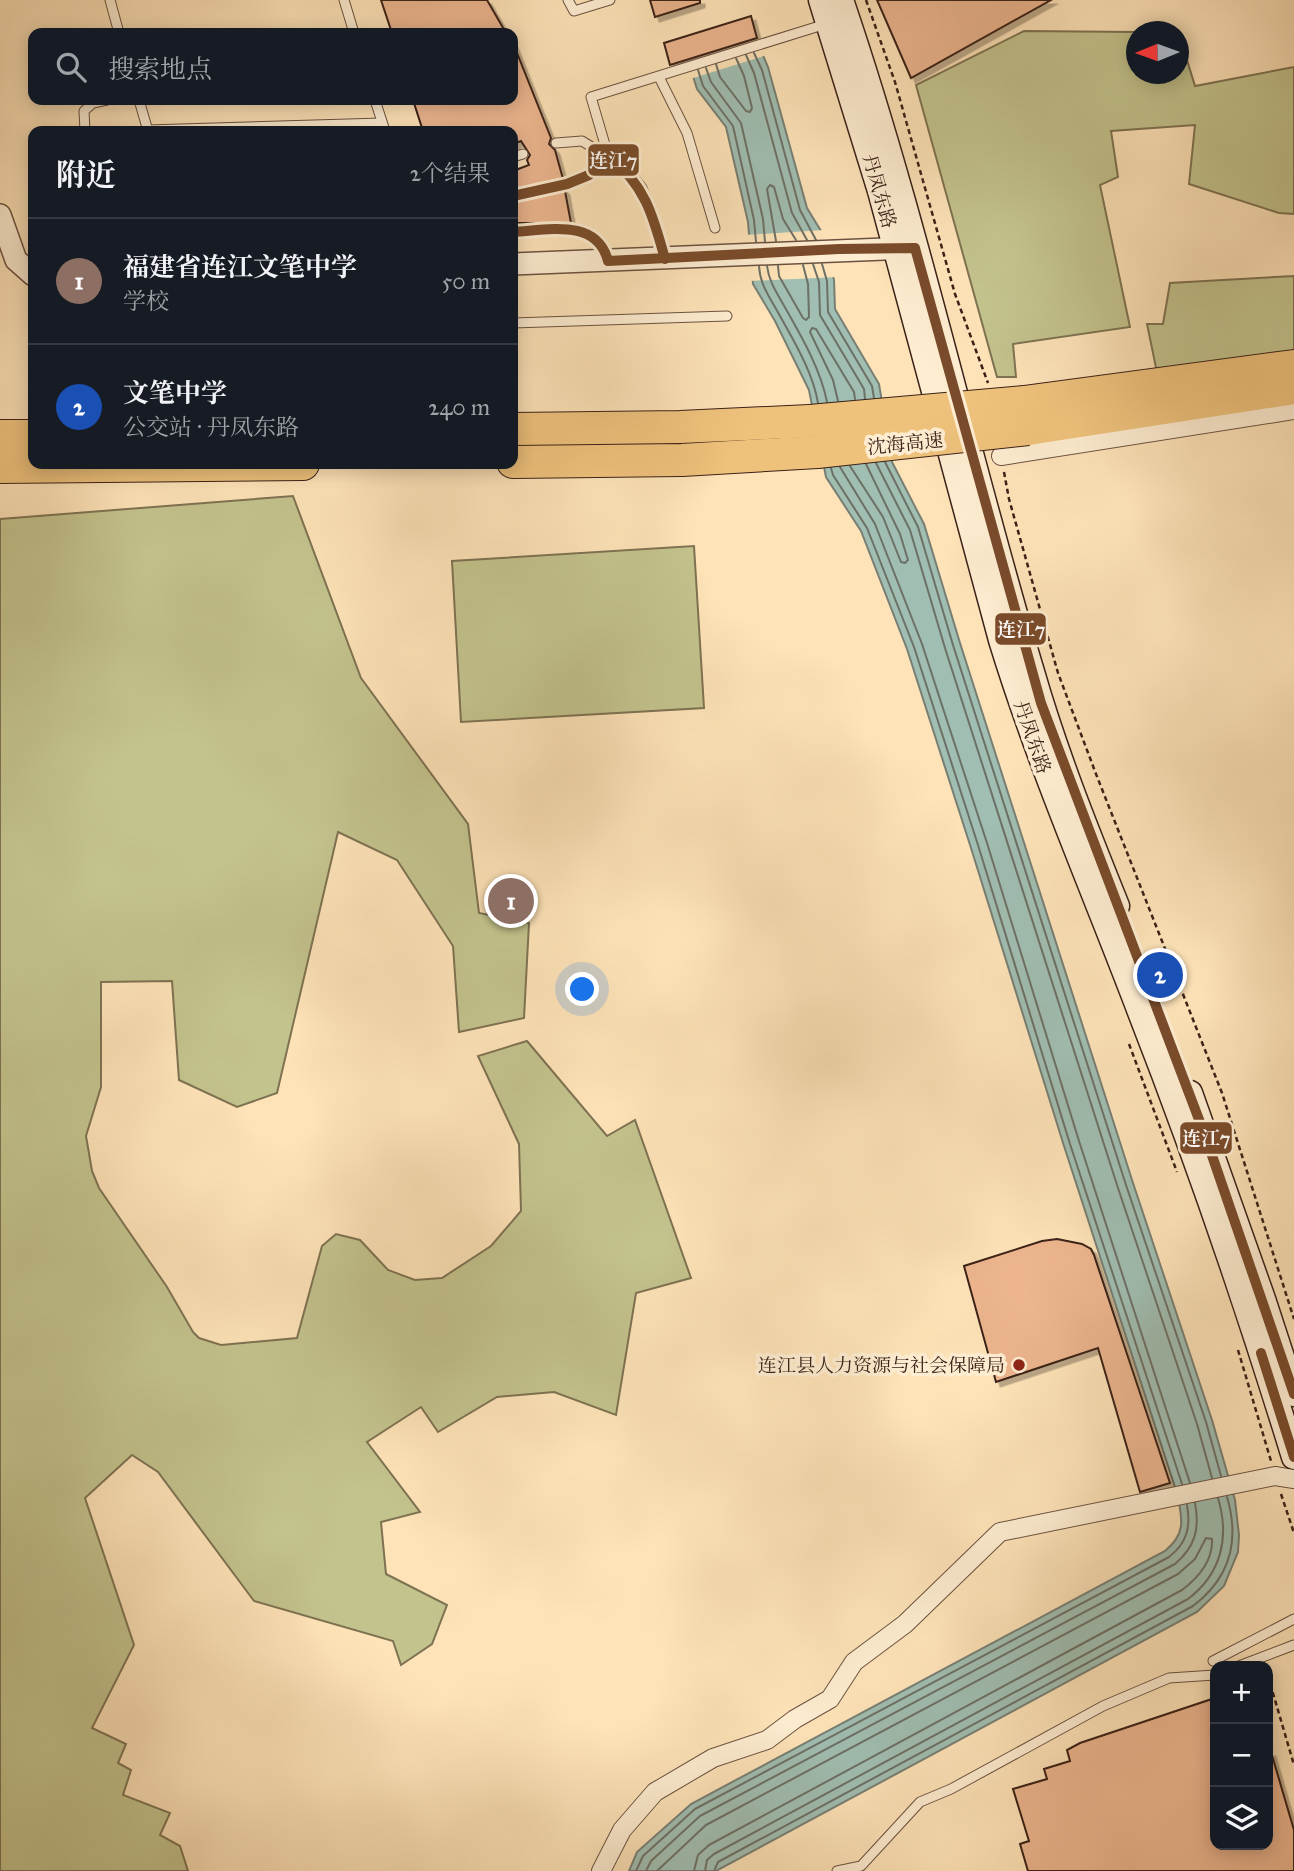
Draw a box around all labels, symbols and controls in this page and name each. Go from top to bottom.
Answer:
north arrow [1126,21,1189,84]
search box [28,28,518,105]
icon: search [52,48,90,86]
text: 搜索地点 [108,53,212,85]
line badge: 连江7 [587,143,640,177]
text: 连江7 [589,149,637,172]
street label: 丹凤东路 [858,151,901,231]
text: 附近 [56,157,116,193]
text: 2个结果 [410,159,490,187]
text: 福建省连江文笔中学 [123,251,357,283]
text: 1 [74,267,84,295]
text: 50 m [442,267,490,295]
text: 学校 [123,287,169,315]
text: 文笔中学 [123,377,227,409]
text: 2 [73,393,85,421]
text: 240 m [428,393,490,421]
text: 公交站 · 丹凤东路 [123,413,299,441]
street label: 沈海高速 [866,428,944,459]
line badge: 连江7 [994,612,1047,646]
text: 连江7 [997,618,1045,641]
street label: 丹凤东路 [1009,697,1056,777]
pin: 1 [488,875,534,927]
pin: 2 [1137,949,1183,1001]
your location [565,972,599,1006]
line badge: 连江7 [1179,1121,1233,1155]
text: 连江7 [1182,1127,1230,1150]
place label: 连江县人力资源与社会保障局 [758,1354,1005,1377]
marker: 连江县人力资源与社会保障局 [1011,1357,1027,1373]
map controls [1210,1661,1273,1850]
button: + [1210,1661,1273,1724]
button: − [1210,1724,1273,1787]
button: layers [1210,1787,1273,1850]

